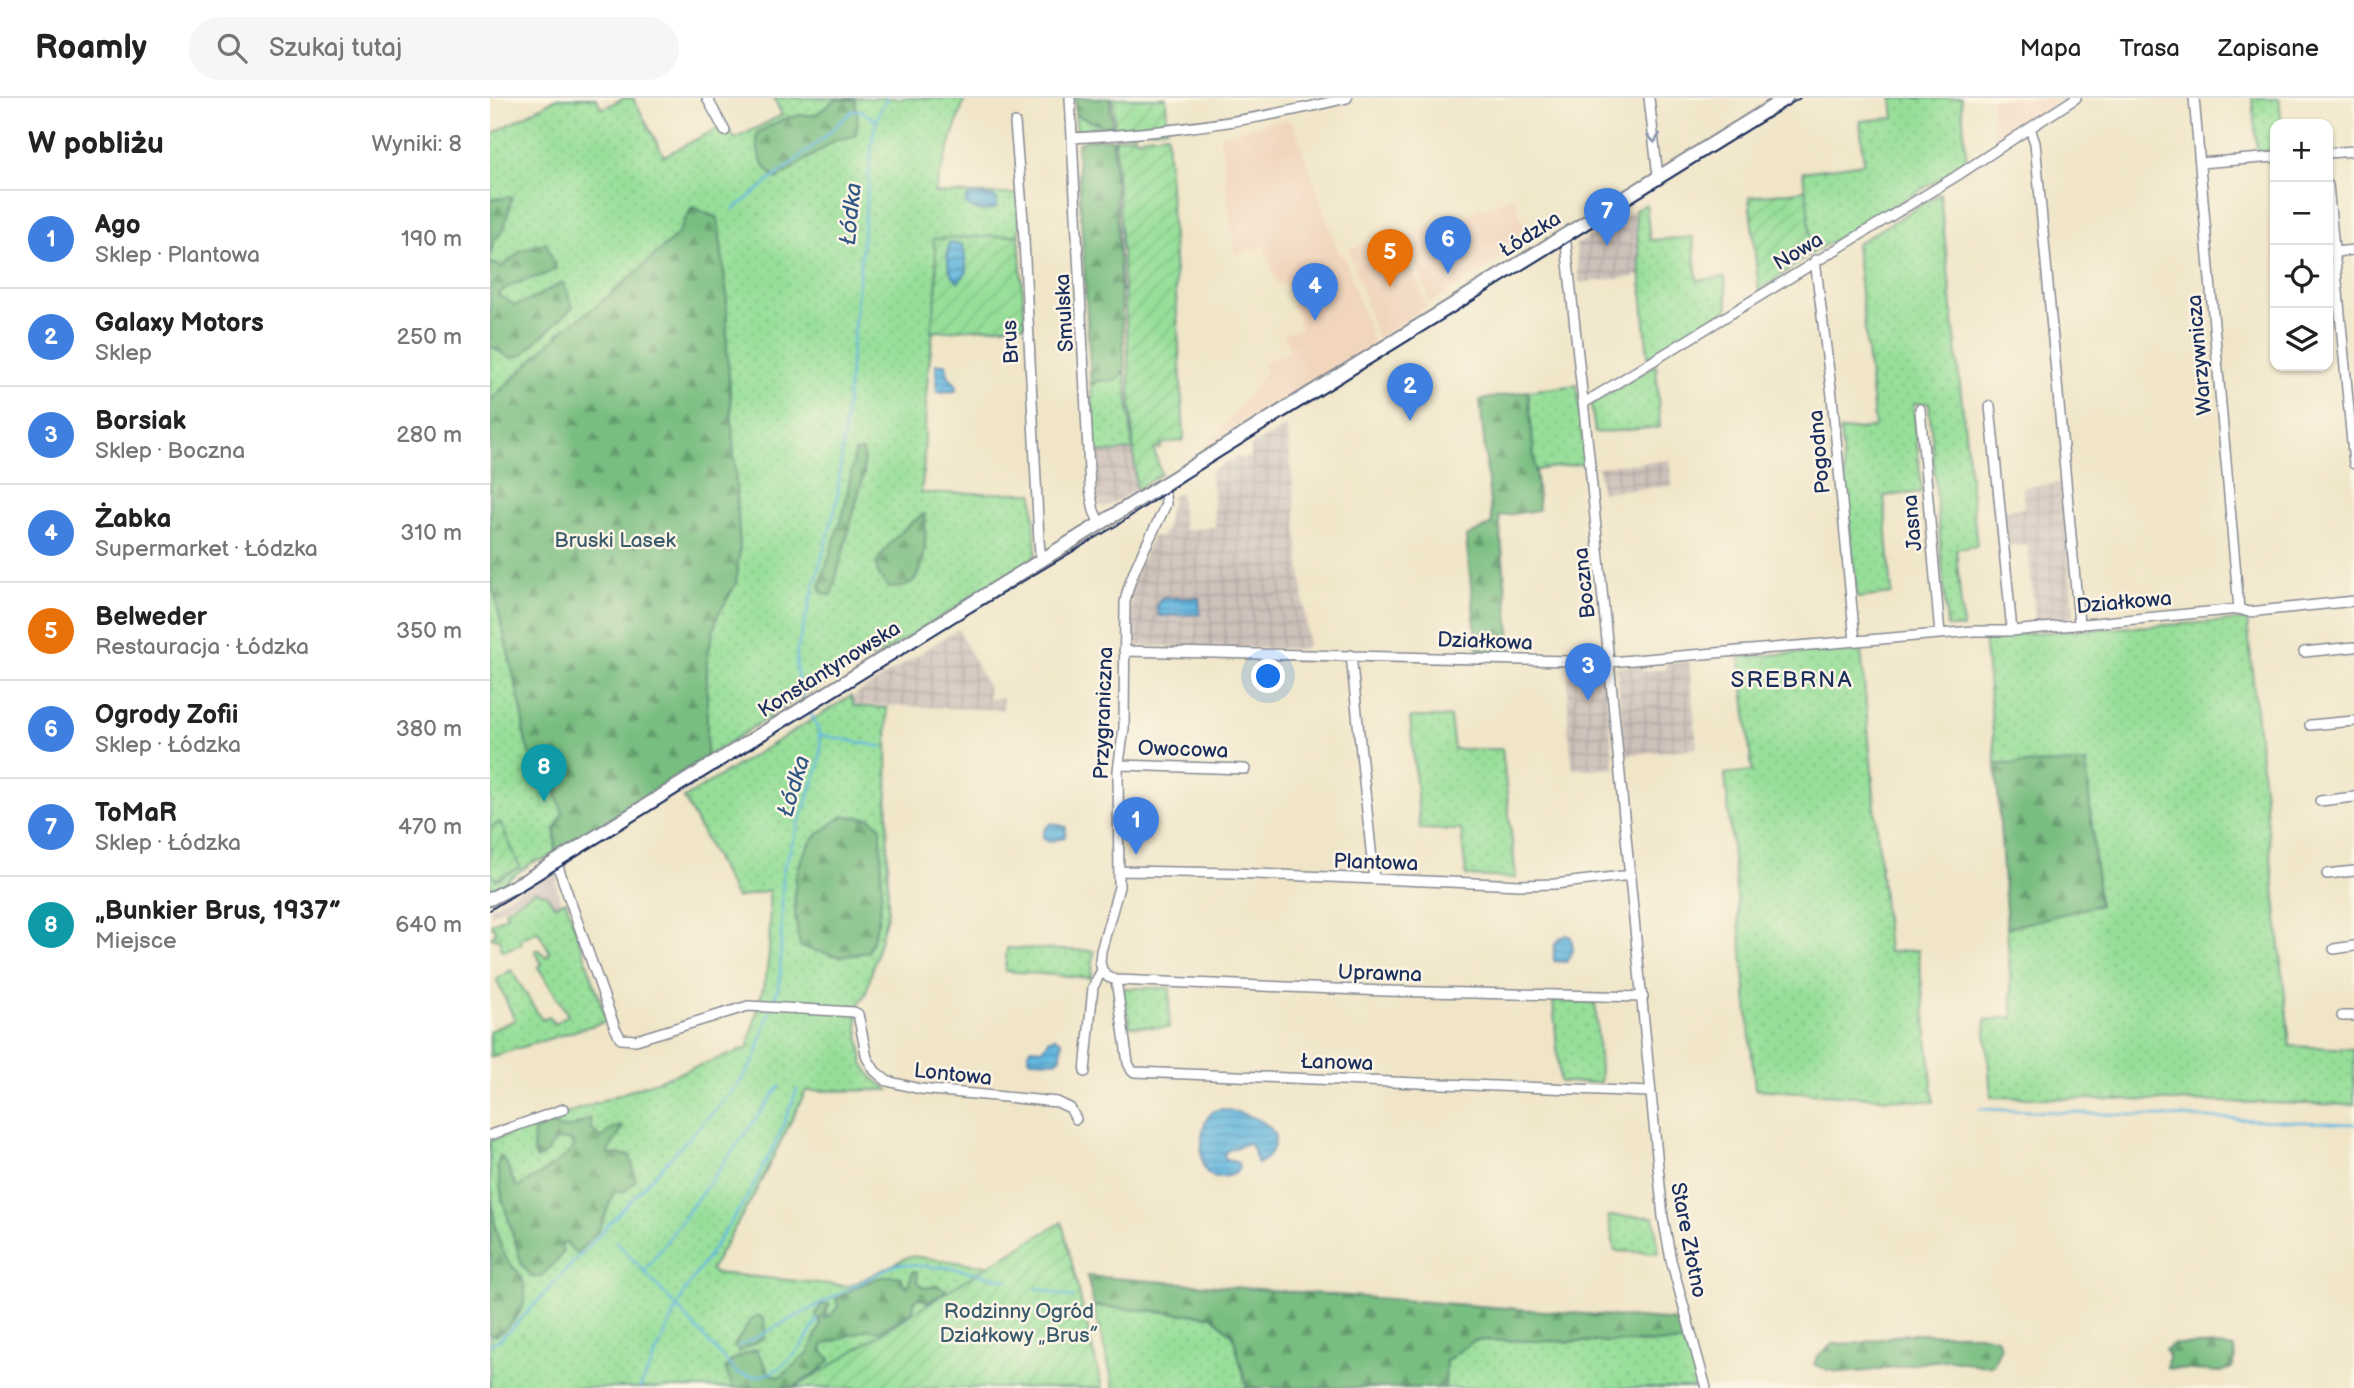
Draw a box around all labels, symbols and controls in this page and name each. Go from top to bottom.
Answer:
search box [189,17,679,80]
text: Roamly [35,28,147,68]
icon: search [213,29,251,67]
text: Szukaj tutaj [269,33,402,64]
text: Mapa [2020,34,2081,63]
text: Trasa [2119,34,2180,63]
text: Zapisane [2218,34,2319,63]
map controls [2270,119,2333,371]
button: + [2270,119,2333,182]
text: W pobliżu [28,126,164,162]
text: Wyniki: 8 [372,130,462,158]
one-way arrow [1646,132,1661,144]
water label: Łódka [834,181,868,247]
button: − [2270,182,2333,245]
pin: 7 [1584,188,1630,246]
street label: Łódzka [1495,206,1565,263]
text: Ago [95,210,140,241]
pin: 6 [1425,216,1471,274]
text: 1 [46,225,56,253]
text: 190 m [401,225,462,253]
street label: Nowa [1769,227,1828,276]
pin: 5 [1367,229,1413,287]
text: Sklep · Plantowa [95,241,260,269]
button: locate [2270,245,2333,308]
pin: 4 [1292,263,1338,321]
street label: Smulska [1050,273,1079,353]
street label: Warzywnicza [2182,294,2217,416]
text: Galaxy Motors [95,308,264,339]
button: layers [2270,308,2333,371]
street label: Brus [997,319,1024,365]
text: 2 [44,323,58,351]
text: 250 m [396,323,462,351]
text: Sklep [95,339,152,367]
pin: 2 [1387,363,1433,421]
text: Borsiak [95,406,186,437]
street label: Pogodna [1803,409,1836,495]
text: 3 [44,421,58,449]
text: 280 m [396,421,462,449]
text: Sklep · Boczna [95,437,245,465]
street label: Jasna [1898,494,1927,552]
text: Żabka [95,504,171,535]
text: 4 [44,519,58,547]
text: 310 m [400,519,462,547]
park label: Bruski Lasek [554,528,676,553]
text: Supermarket · Łódzka [95,535,318,563]
street label: Boczna [1568,546,1601,620]
street label: Działkowa [2075,586,2173,619]
text: Belweder [95,602,207,633]
street label: Konstantynowska [754,616,905,723]
text: 5 [44,617,58,645]
text: 350 m [396,617,462,645]
street label: Działkowa [1437,627,1533,656]
text: Restauracja · Łódzka [95,633,309,661]
pin: 3 [1565,643,1611,701]
street label: Przygraniczna [1089,646,1118,780]
your location [1251,659,1285,693]
district label: SREBRNA [1731,666,1853,694]
text: Ogrody Zofii [95,700,238,731]
text: 6 [44,715,58,743]
text: 380 m [396,715,462,743]
text: Sklep · Łódzka [95,731,241,759]
street label: Owocowa [1137,735,1229,764]
pin: 8 [521,744,567,802]
water label: Łódka [771,752,817,820]
pin: 1 [1113,797,1159,855]
text: ToMaR [95,798,177,829]
text: 7 [45,813,57,841]
text: 470 m [398,813,462,841]
text: Sklep · Łódzka [95,829,241,857]
street label: Plantowa [1333,849,1419,876]
text: „Bunkier Brus, 1937” [95,896,341,927]
text: 8 [44,911,58,939]
text: 640 m [395,911,462,939]
text: Miejsce [95,927,177,955]
street label: Uprawna [1337,960,1423,987]
street label: Łanowa [1300,1049,1374,1076]
street label: Lontowa [913,1058,993,1091]
street label: Stare Złotno [1665,1180,1712,1300]
park label: Rodzinny Ogród Działkowy „Brus” [940,1299,1098,1348]

